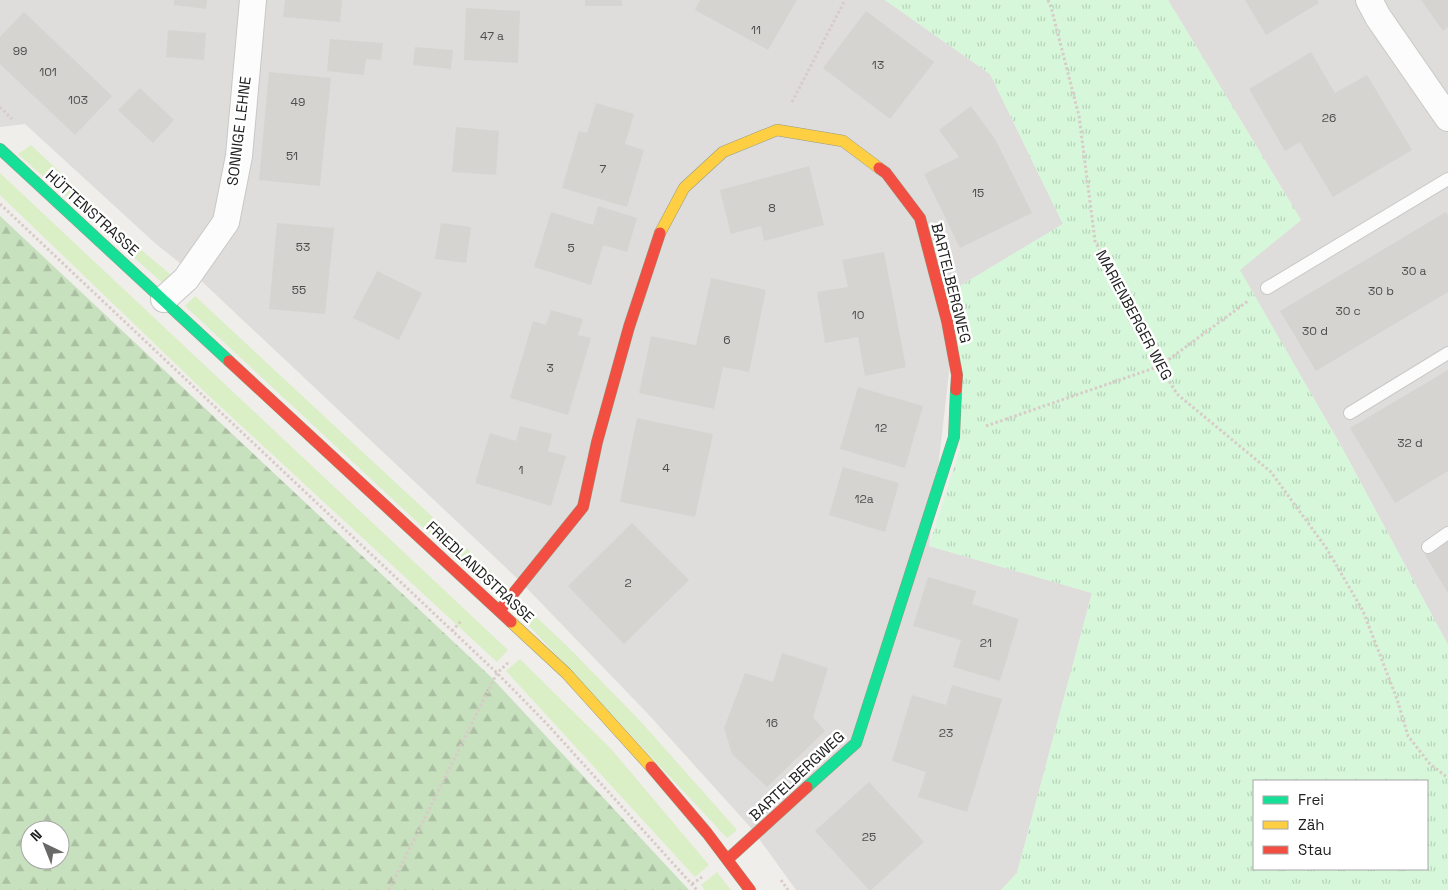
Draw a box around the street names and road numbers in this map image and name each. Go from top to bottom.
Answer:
street label: SONNIGE LEHNE [222,75,255,187]
street label: HÜTTENSTRASSE [42,166,143,260]
street label: BARTELBERGWEG [927,221,976,345]
street label: MARIENBERGER WEG [1092,246,1177,383]
street label: FRIEDLANDSTRASSE [423,517,538,626]
street label: BARTELBERGWEG [745,727,848,825]

